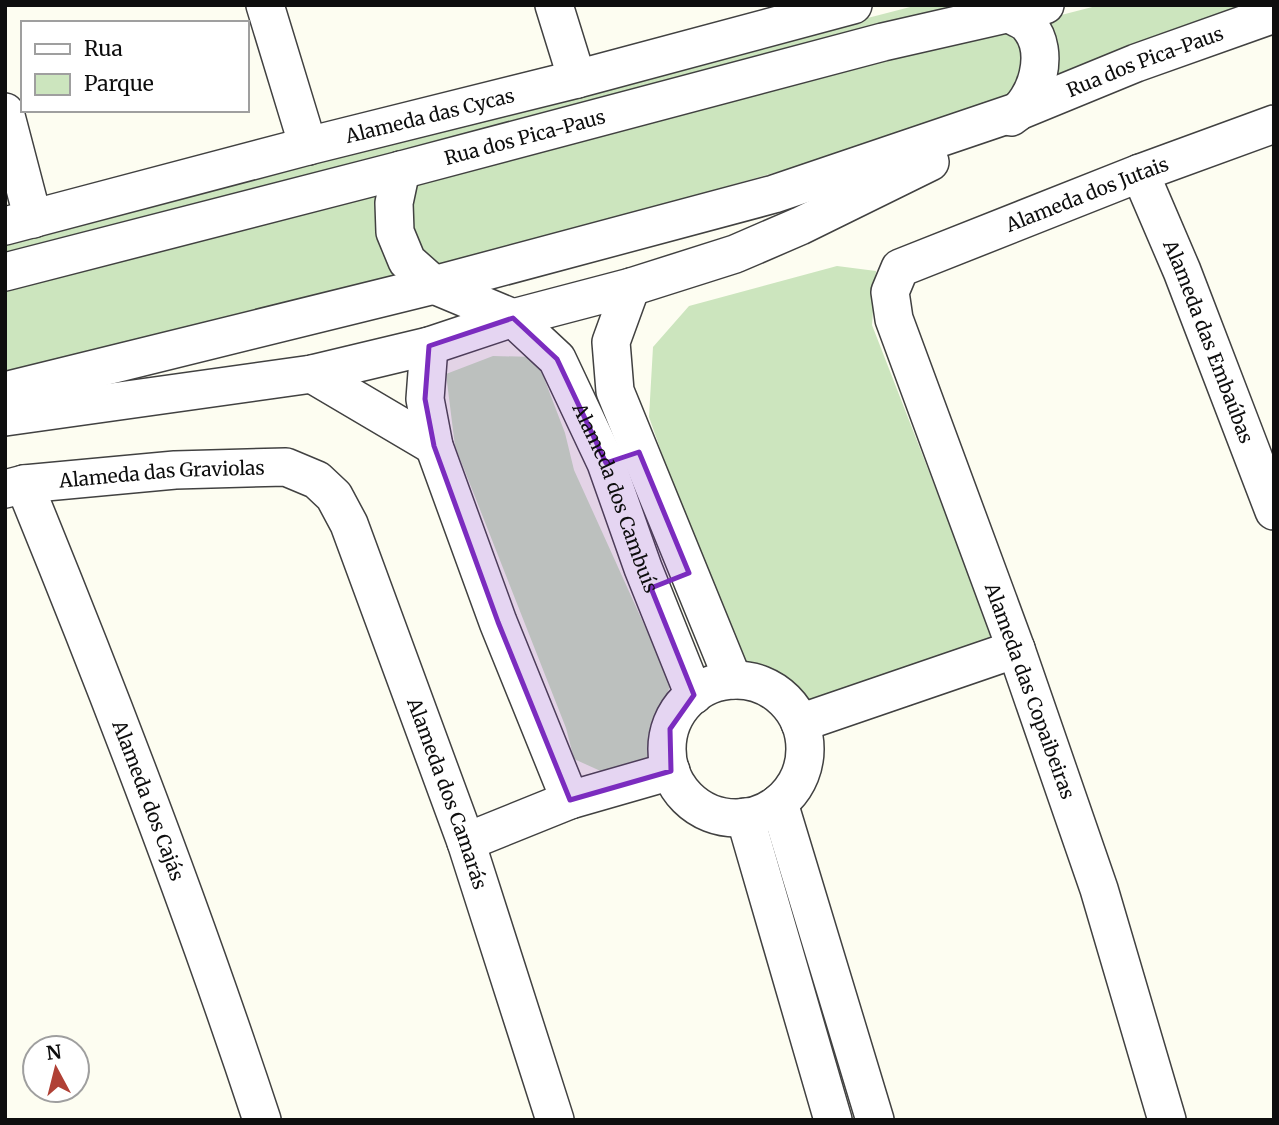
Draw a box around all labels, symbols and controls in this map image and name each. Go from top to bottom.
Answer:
legend [21,21,248,112]
street label: Rua dos Pica-Paus [1063,21,1226,102]
text: Rua [84,35,123,62]
text: Parque [84,70,154,97]
street label: Alameda das Cycas [342,83,517,148]
street label: Rua dos Pica-Paus [442,104,608,170]
street label: Alameda dos Jutais [1001,152,1172,237]
street label: Alameda das Embaúbas [1158,235,1259,446]
street label: Alameda dos Cambuís [567,398,664,596]
street label: Alameda das Graviolas [57,456,265,493]
street label: Alameda das Copaibeiras [979,579,1080,802]
street label: Alameda dos Camarás [402,694,492,892]
street label: Alameda dos Cajás [107,716,189,884]
north arrow [21,1034,91,1104]
text: N [45,1039,63,1065]

